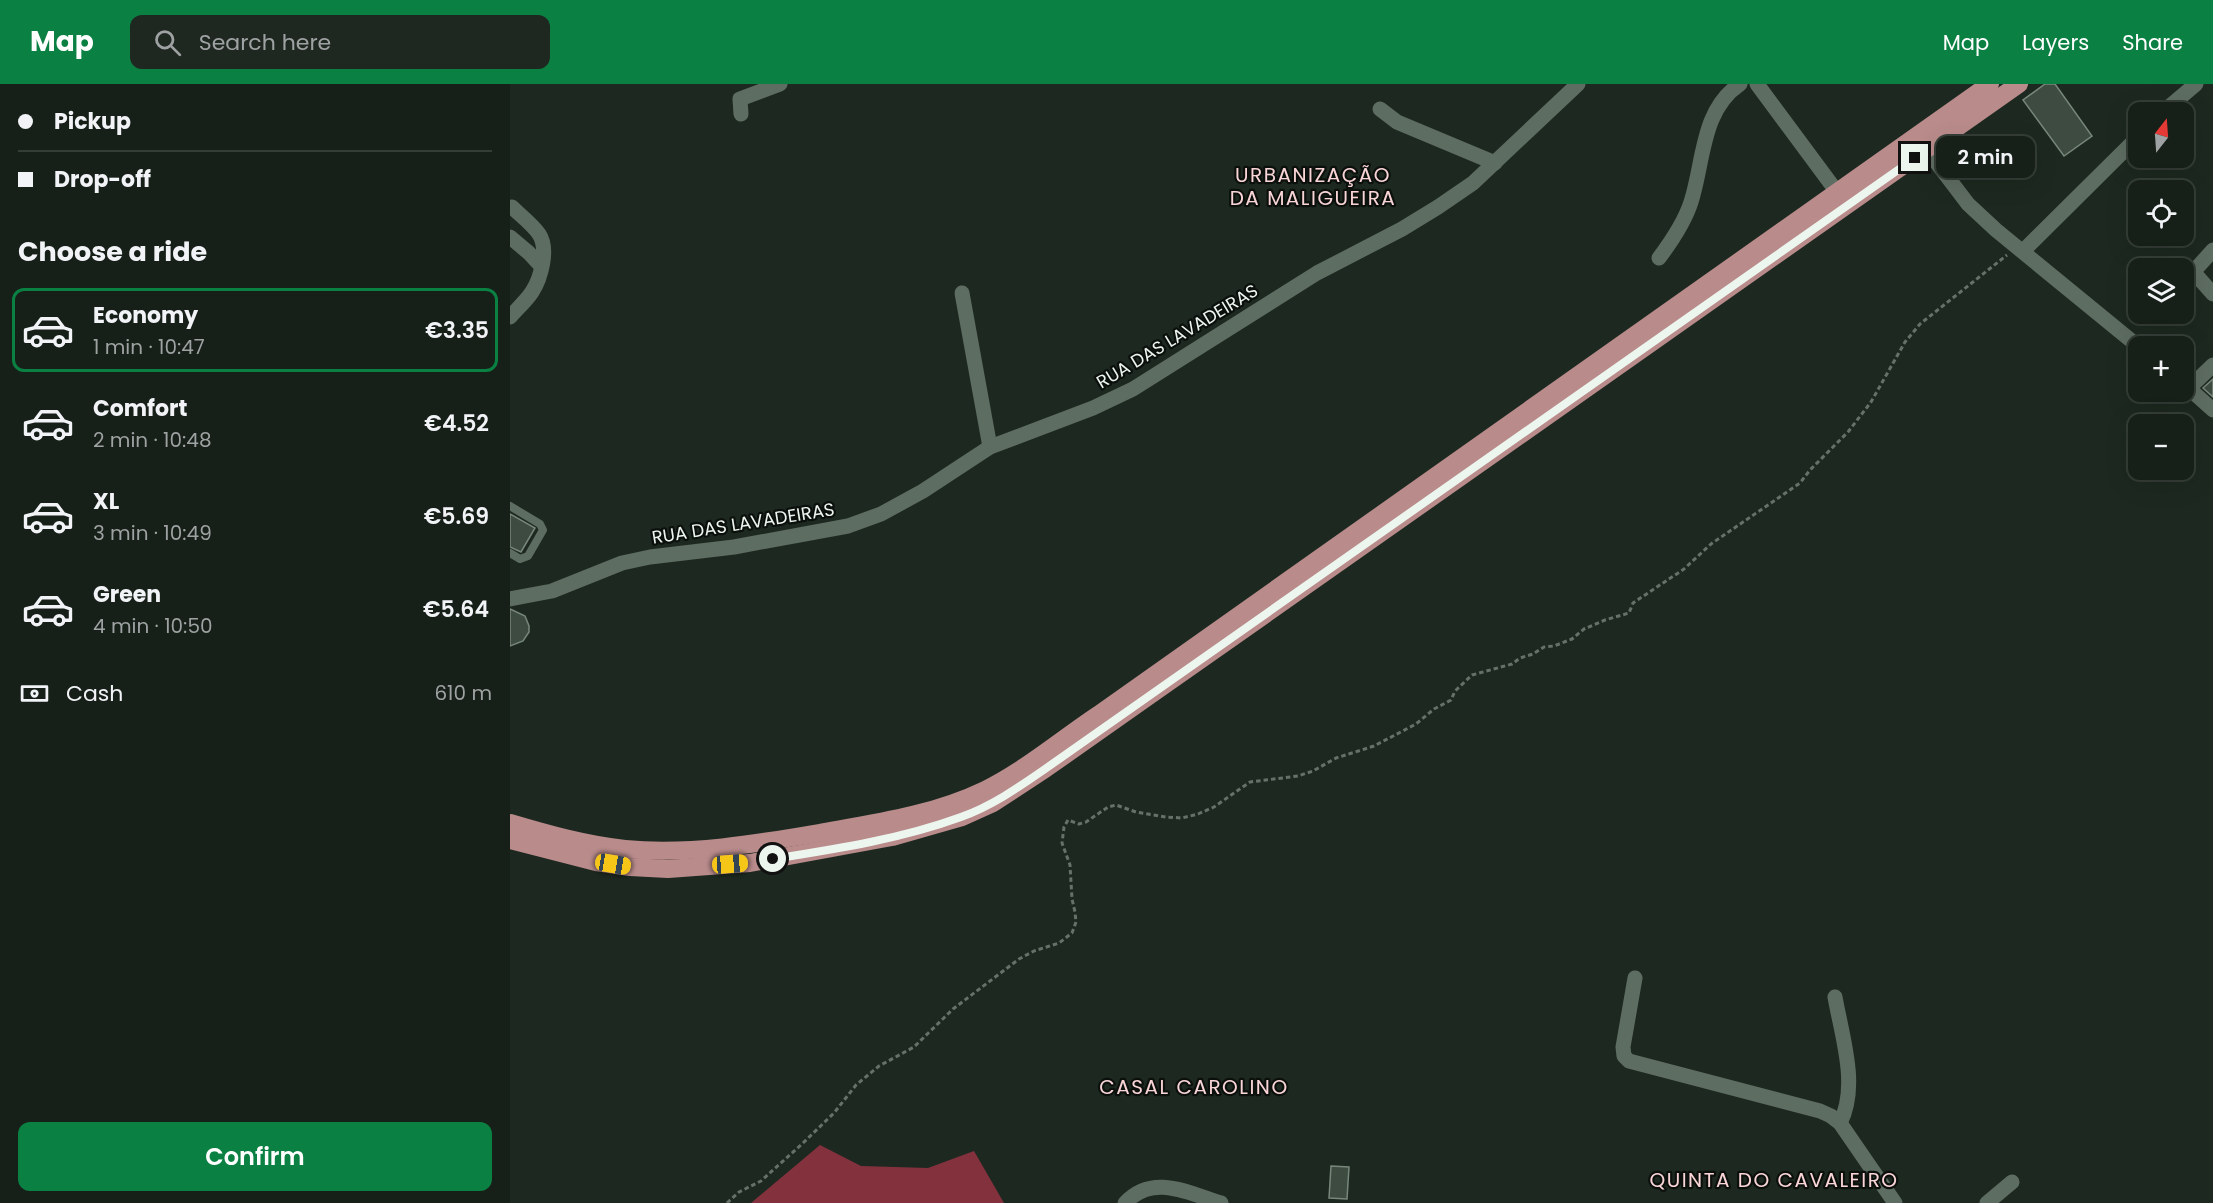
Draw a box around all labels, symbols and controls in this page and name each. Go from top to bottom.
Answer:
search box [130,15,550,69]
text: Map [30,22,94,61]
icon: search [151,26,184,59]
text: Search here [199,27,331,58]
text: Map [1943,28,1989,57]
text: Layers [2022,28,2089,57]
text: Share [2122,28,2183,57]
north arrow [2128,102,2194,168]
map controls [2128,102,2194,480]
text: Pickup [54,106,131,137]
callout: 2 min [1936,137,2035,179]
text: 2 min [1958,143,2013,171]
route end [1901,144,1928,171]
district label: URBANIZAÇÃO DA MALIGUEIRA [1230,161,1396,212]
text: Drop-off [54,164,151,195]
button: locate [2128,180,2194,246]
text: Choose a ride [18,233,207,270]
button: layers [2128,258,2194,324]
street label: RUA DAS LAVADEIRAS [1091,278,1263,394]
text: Economy [93,300,198,331]
icon: car [21,303,75,357]
text: €3.35 [425,315,489,346]
text: 1 min · 10:47 [93,333,205,361]
button: + [2128,336,2194,402]
text: Comfort [93,393,187,424]
icon: car [21,396,75,450]
text: €4.52 [424,408,489,439]
button: − [2128,414,2194,480]
text: 2 min · 10:48 [93,426,212,454]
text: XL [93,486,119,517]
icon: car [21,489,75,543]
street label: RUA DAS LAVADEIRAS [650,496,836,550]
text: €5.69 [424,501,489,532]
text: 3 min · 10:49 [93,519,212,547]
text: Green [93,579,161,610]
icon: car [21,582,75,636]
text: €5.64 [423,594,489,625]
text: 4 min · 10:50 [93,612,213,640]
icon: cash [18,677,51,710]
text: Cash [66,678,123,709]
text: 610 m [434,679,492,707]
route start [759,845,786,872]
car [594,852,632,876]
car [711,854,749,874]
district label: CASAL CAROLINO [1099,1073,1289,1101]
button: Confirm [18,1122,492,1191]
district label: QUINTA DO CAVALEIRO [1649,1166,1899,1194]

